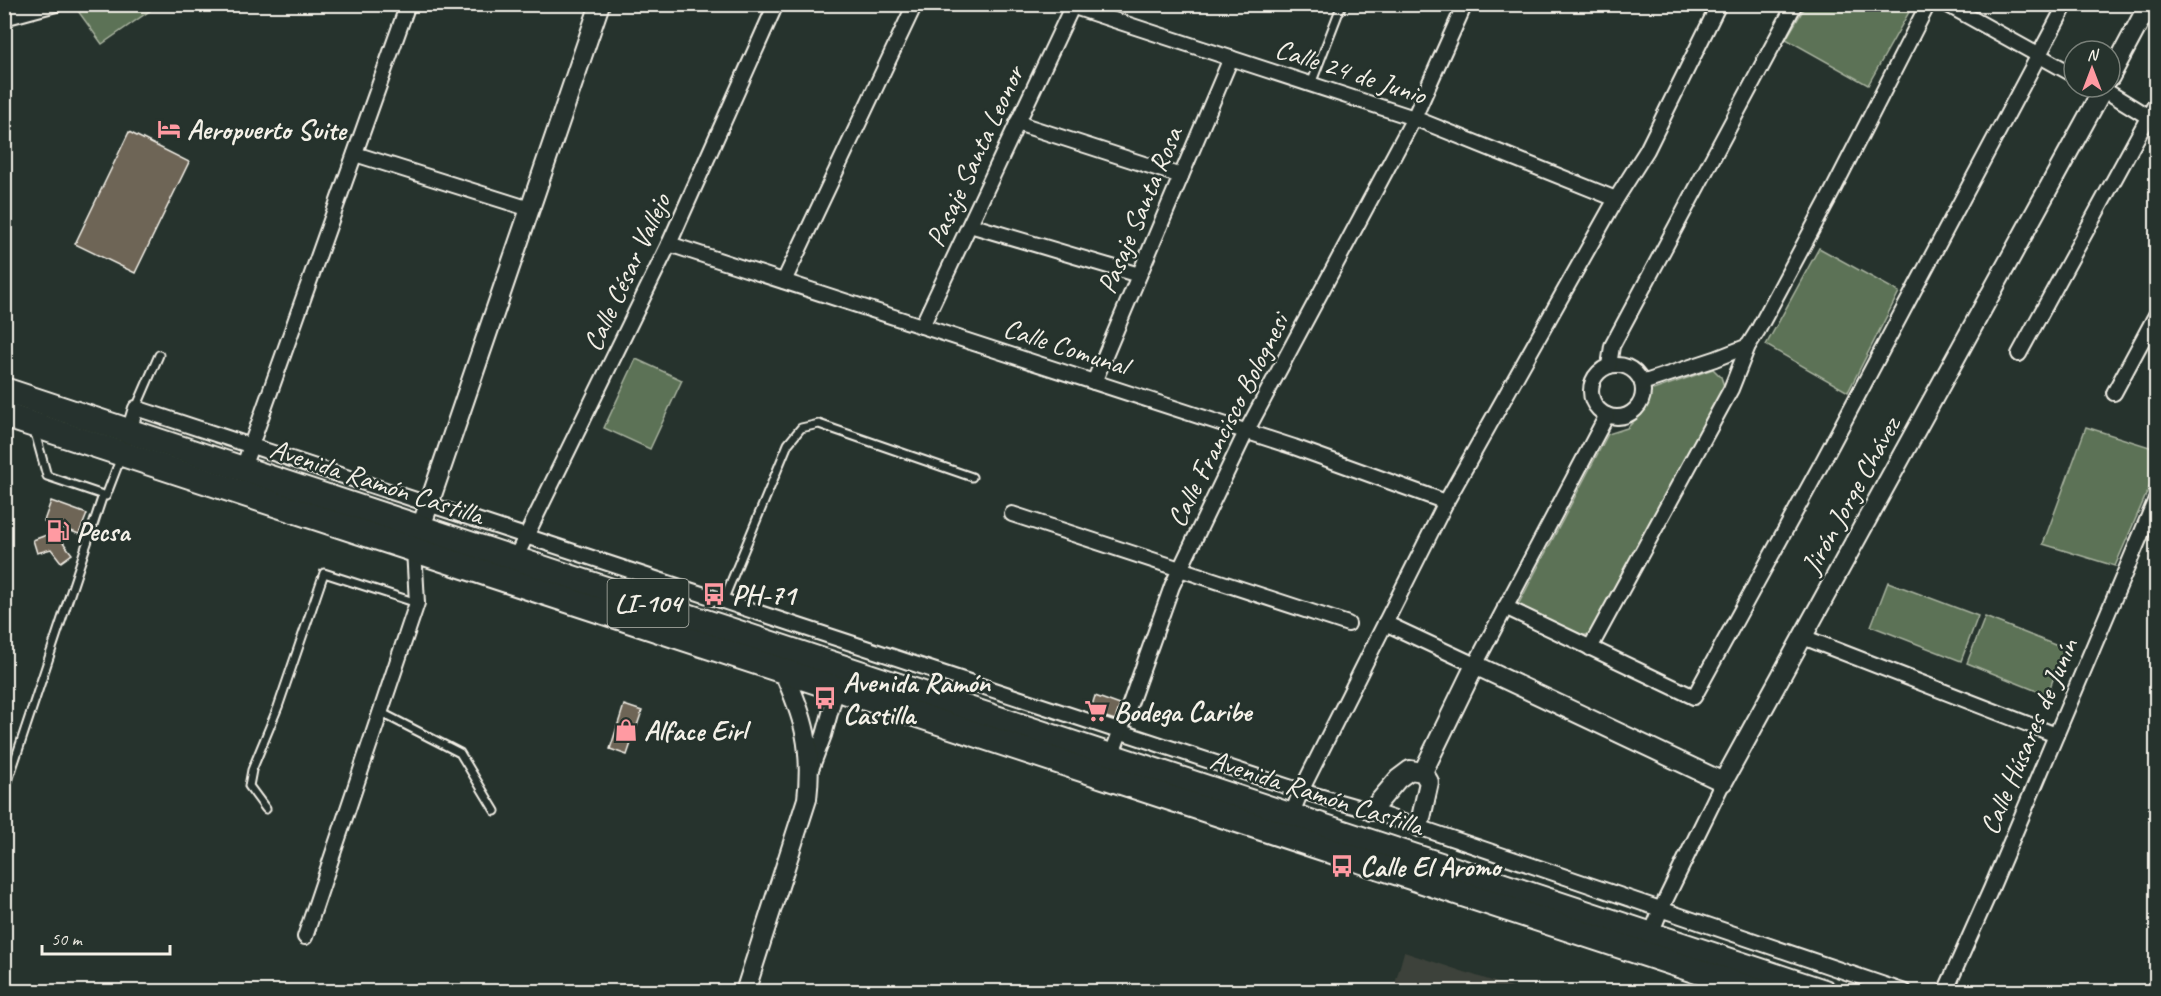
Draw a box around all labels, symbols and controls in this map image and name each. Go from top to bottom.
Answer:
street label: Calle 24 de Junio [1271,31,1433,113]
north arrow [2062,39,2122,99]
text: N [2087,45,2100,65]
street label: Pasaje Santa Leonor [917,59,1032,252]
place label: Aeropuerto Suite [187,112,348,147]
hotel icon: Aeropuerto Suite [156,116,182,142]
street label: Pasaje Santa Rosa [1089,120,1191,299]
street label: Calle César Vallejo [575,186,679,357]
street label: Calle Francisco Bolognesi [1159,304,1298,533]
street label: Calle Comunal [999,310,1137,385]
street label: Jirón Jorge Chávez [1792,409,1909,581]
street label: Avenida Ramón Castilla [266,431,490,533]
place label: Pecsa [76,514,132,549]
fuel station icon: Pecsa [45,518,71,544]
place label: PH-71 [732,577,799,612]
road number: LI-104 [608,579,688,627]
bus stop icon: PH-71 [701,581,727,607]
street label: Calle Húsares de Junín [1971,631,2086,840]
place label: Avenida Ramón Castilla [843,665,991,732]
bus stop icon: Avenida Ramón Castilla [812,685,838,711]
place label: Bodega Caribe [1114,694,1254,729]
supermarket icon: Bodega Caribe [1083,698,1109,724]
place label: Alface Eirl [644,713,752,748]
shop icon: Alface Eirl [613,717,639,743]
street label: Avenida Ramón Castilla [1206,742,1430,844]
place label: Calle El Aromo [1360,849,1503,884]
bus stop icon: Calle El Aromo [1329,853,1355,879]
scale bar [42,918,170,956]
text: 50 m [51,928,84,950]

